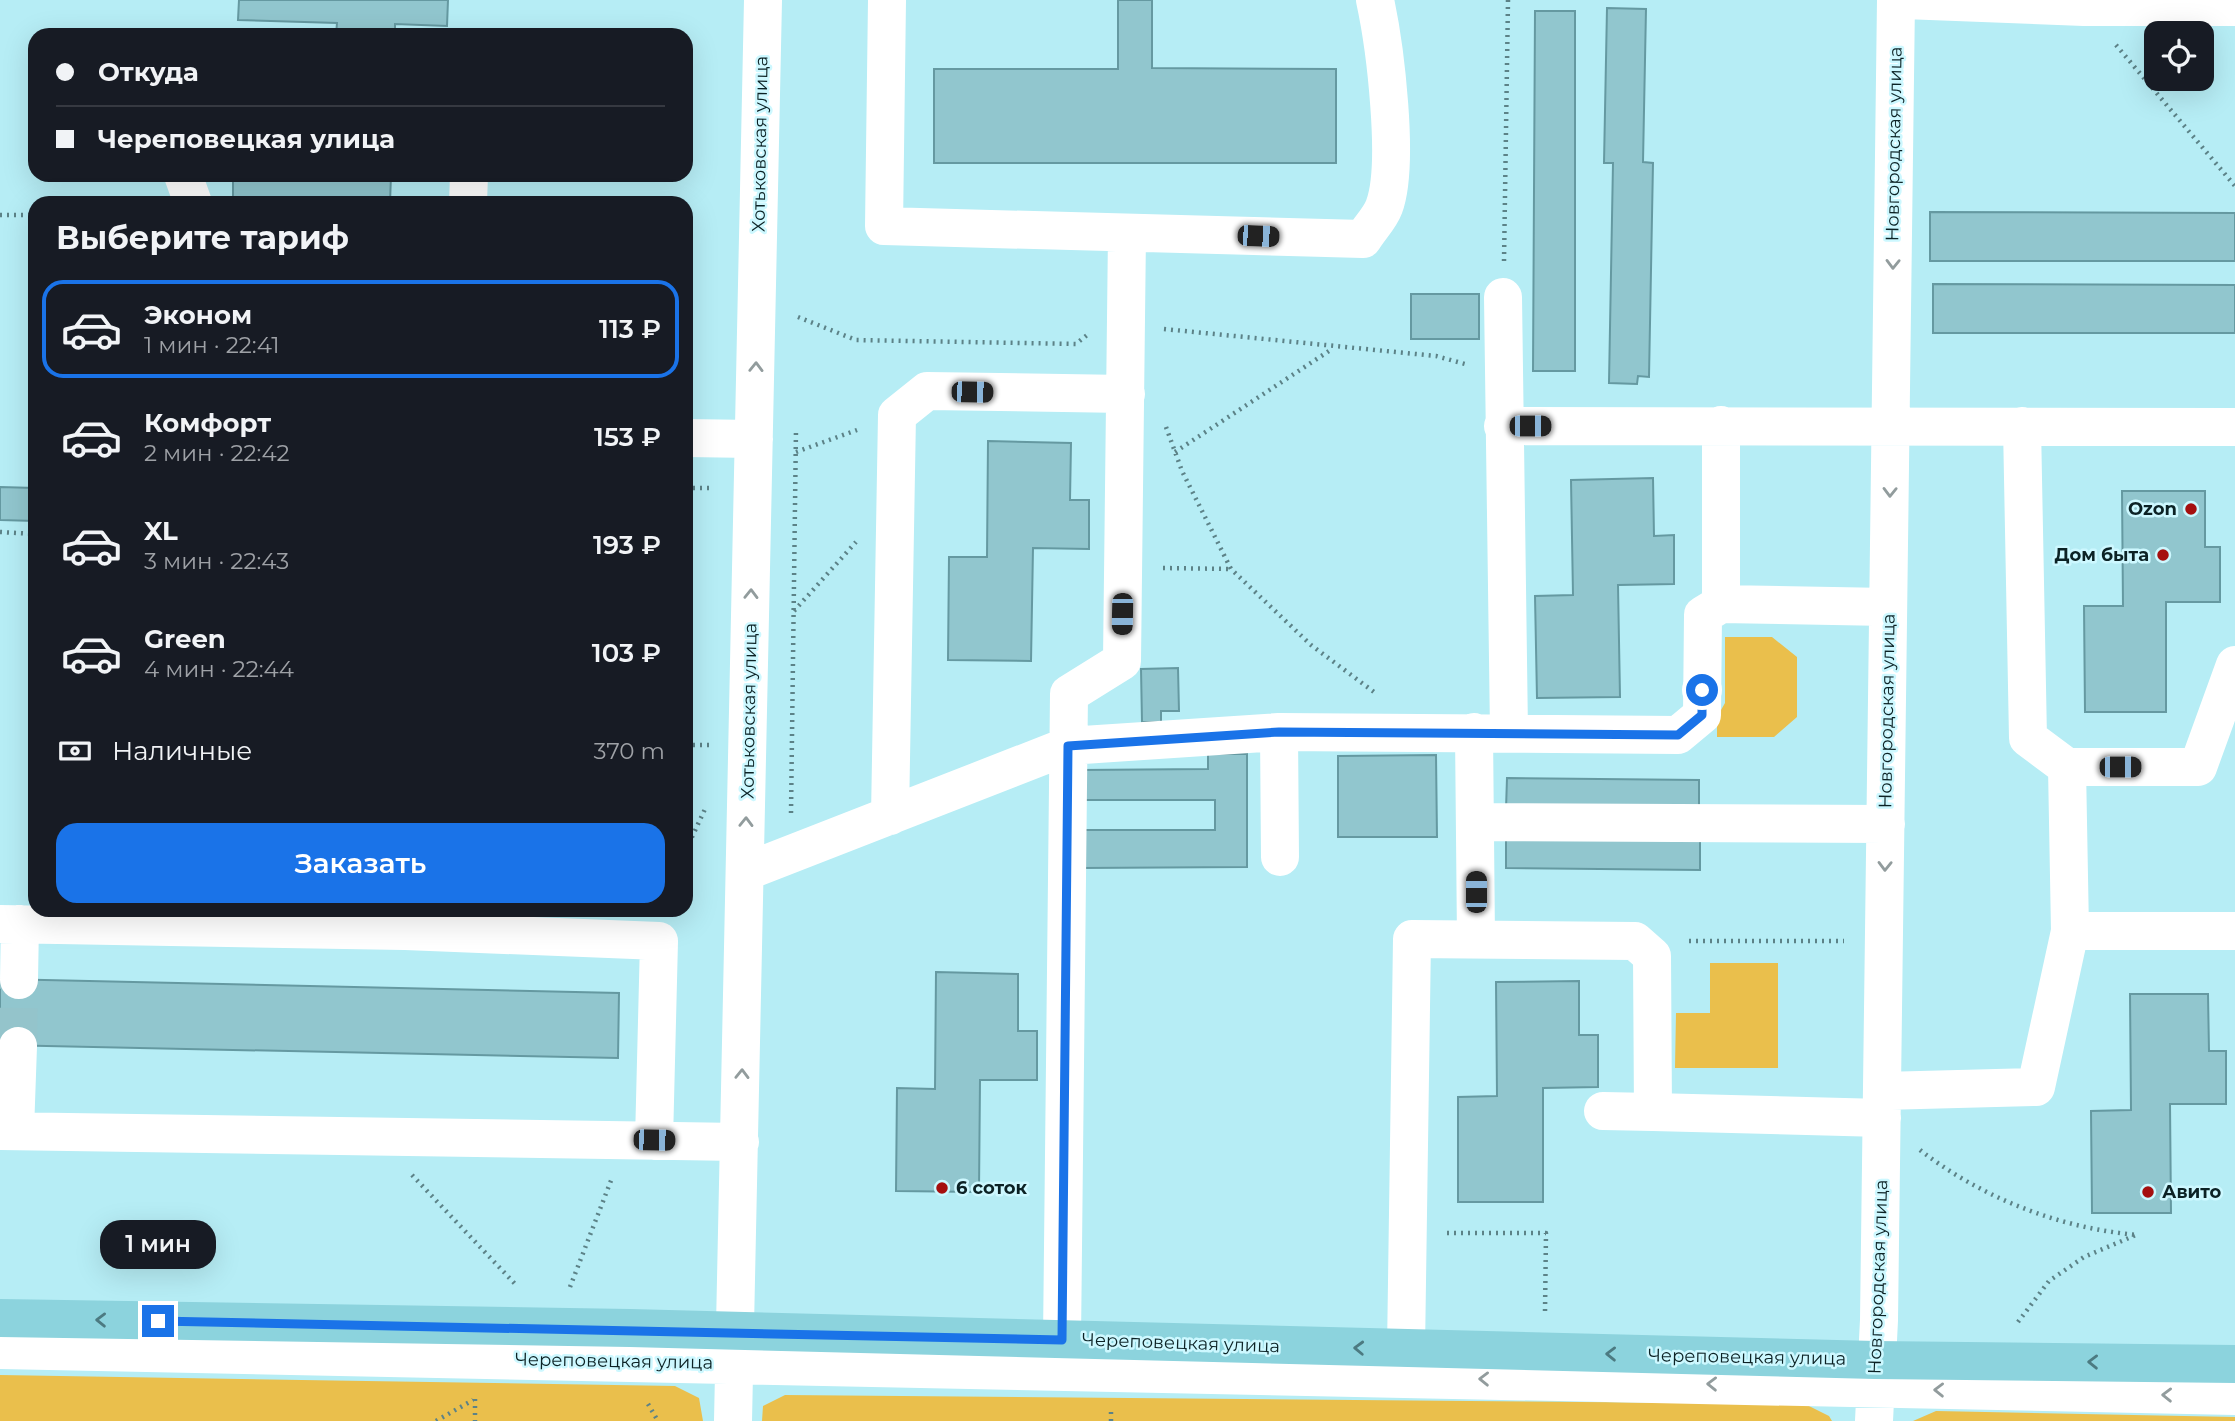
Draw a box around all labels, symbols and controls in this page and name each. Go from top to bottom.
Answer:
map controls [2144,21,2214,91]
button: locate [2144,21,2214,91]
street label: Новгородская улица [1881,46,1907,242]
text: Откуда [98,56,199,88]
street label: Хотьковская улица [747,56,773,232]
text: Череповецкая улица [98,123,395,155]
text: Выберите тариф [56,218,349,257]
car [1237,225,1280,247]
one-way arrow [1885,259,1901,270]
icon: car [60,298,123,361]
text: Эконом [144,299,252,331]
text: 113 ₽ [599,313,661,345]
text: 1 мин · 22:41 [144,331,280,359]
one-way arrow [748,361,763,372]
car [951,381,994,403]
icon: car [60,406,123,469]
text: Комфорт [144,407,271,439]
car [1510,416,1552,437]
text: 153 ₽ [594,421,661,453]
text: 2 мин · 22:42 [144,439,290,467]
one-way arrow [1882,487,1898,497]
place label: Ozon [2128,498,2177,520]
marker: Ozon [2183,501,2199,517]
icon: car [60,514,123,577]
text: XL [144,515,178,547]
text: 193 ₽ [593,529,661,561]
place label: Дом быта [2055,544,2149,566]
text: 3 мин · 22:43 [144,547,289,575]
marker: Дом быта [2155,547,2171,563]
one-way arrow [743,588,759,599]
car [1112,593,1133,635]
street label: Новгородская улица [1874,613,1900,809]
icon: car [60,622,123,685]
text: Green [144,623,226,655]
street label: Хотьковская улица [736,623,762,799]
text: 103 ₽ [592,637,661,669]
text: 4 мин · 22:44 [144,655,294,683]
route start [1686,674,1718,706]
icon: cash [56,732,94,770]
text: Наличные [112,735,252,767]
text: 370 m [594,737,665,765]
car [2100,757,2142,778]
one-way arrow [739,816,754,827]
button: Заказать [56,823,665,903]
one-way arrow [1877,861,1893,872]
car [1466,871,1487,913]
one-way arrow [734,1068,749,1079]
car [633,1129,676,1151]
place label: 6 соток [956,1177,1028,1199]
street label: Новгородская улица [1864,1179,1892,1375]
marker: 6 соток [934,1180,950,1196]
place label: Авито [2162,1181,2222,1203]
marker: Авито [2140,1184,2156,1200]
callout: 1 мин [100,1220,216,1268]
text: 1 мин [125,1230,191,1258]
route end [142,1305,174,1337]
one-way arrow [95,1312,106,1327]
street label: Череповецкая улица [1082,1329,1280,1357]
one-way arrow [1353,1341,1364,1356]
street label: Череповецкая улица [1648,1344,1846,1370]
one-way arrow [1605,1346,1616,1362]
street label: Череповецкая улица [515,1348,713,1374]
one-way arrow [2088,1354,2098,1370]
one-way arrow [1479,1371,1489,1387]
one-way arrow [1706,1377,1717,1392]
one-way arrow [1934,1382,1945,1397]
one-way arrow [2161,1388,2172,1403]

